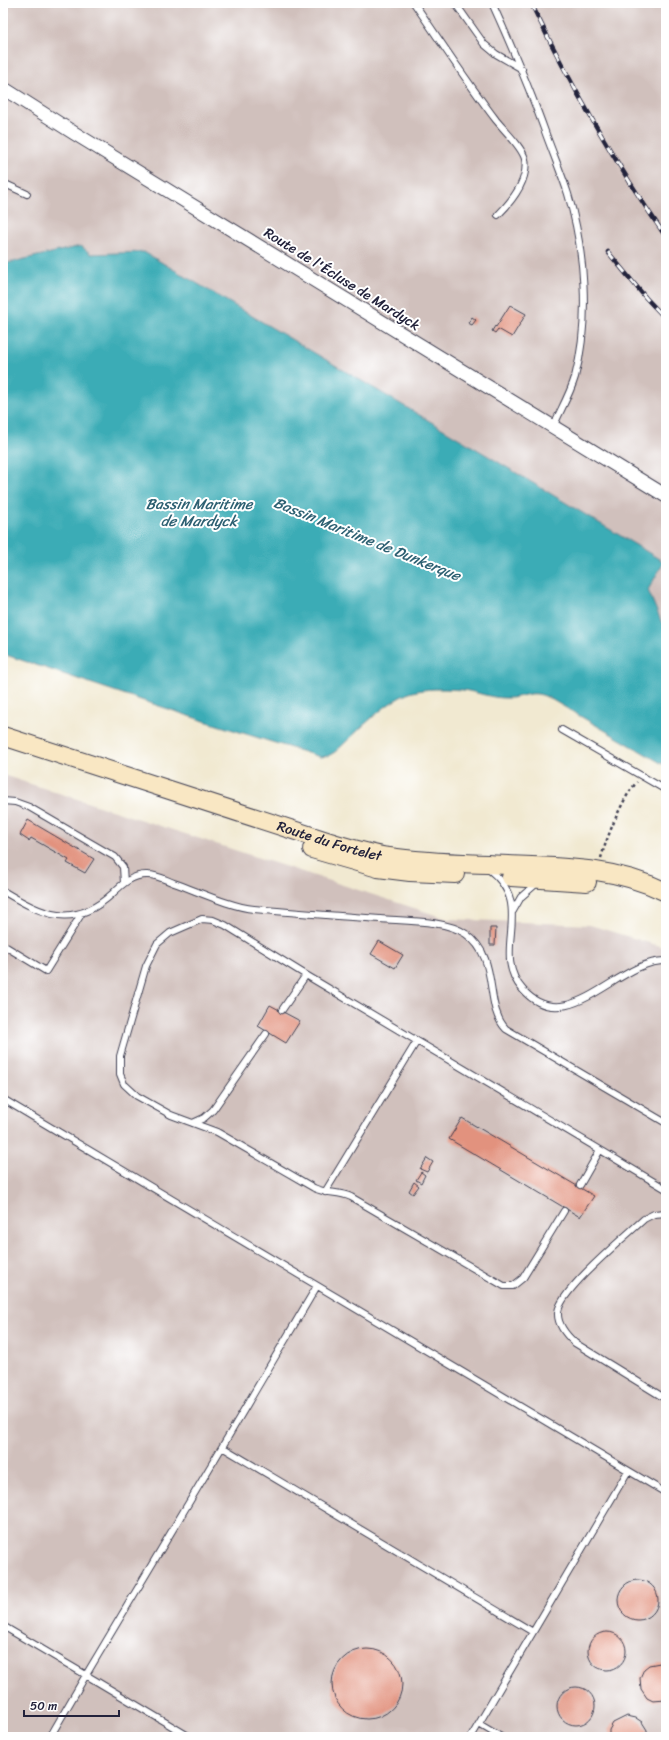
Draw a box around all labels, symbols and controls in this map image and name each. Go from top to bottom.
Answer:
street label: Route de l'Écluse de Mardyck [259,220,425,338]
water label: Bassin Maritime de Dunkerque [270,490,465,589]
water label: Bassin Maritime de Mardyck [146,491,254,534]
street label: Route du Fortelet [274,813,385,868]
scale bar [24,1692,119,1718]
text: 50 m [30,1695,57,1717]

